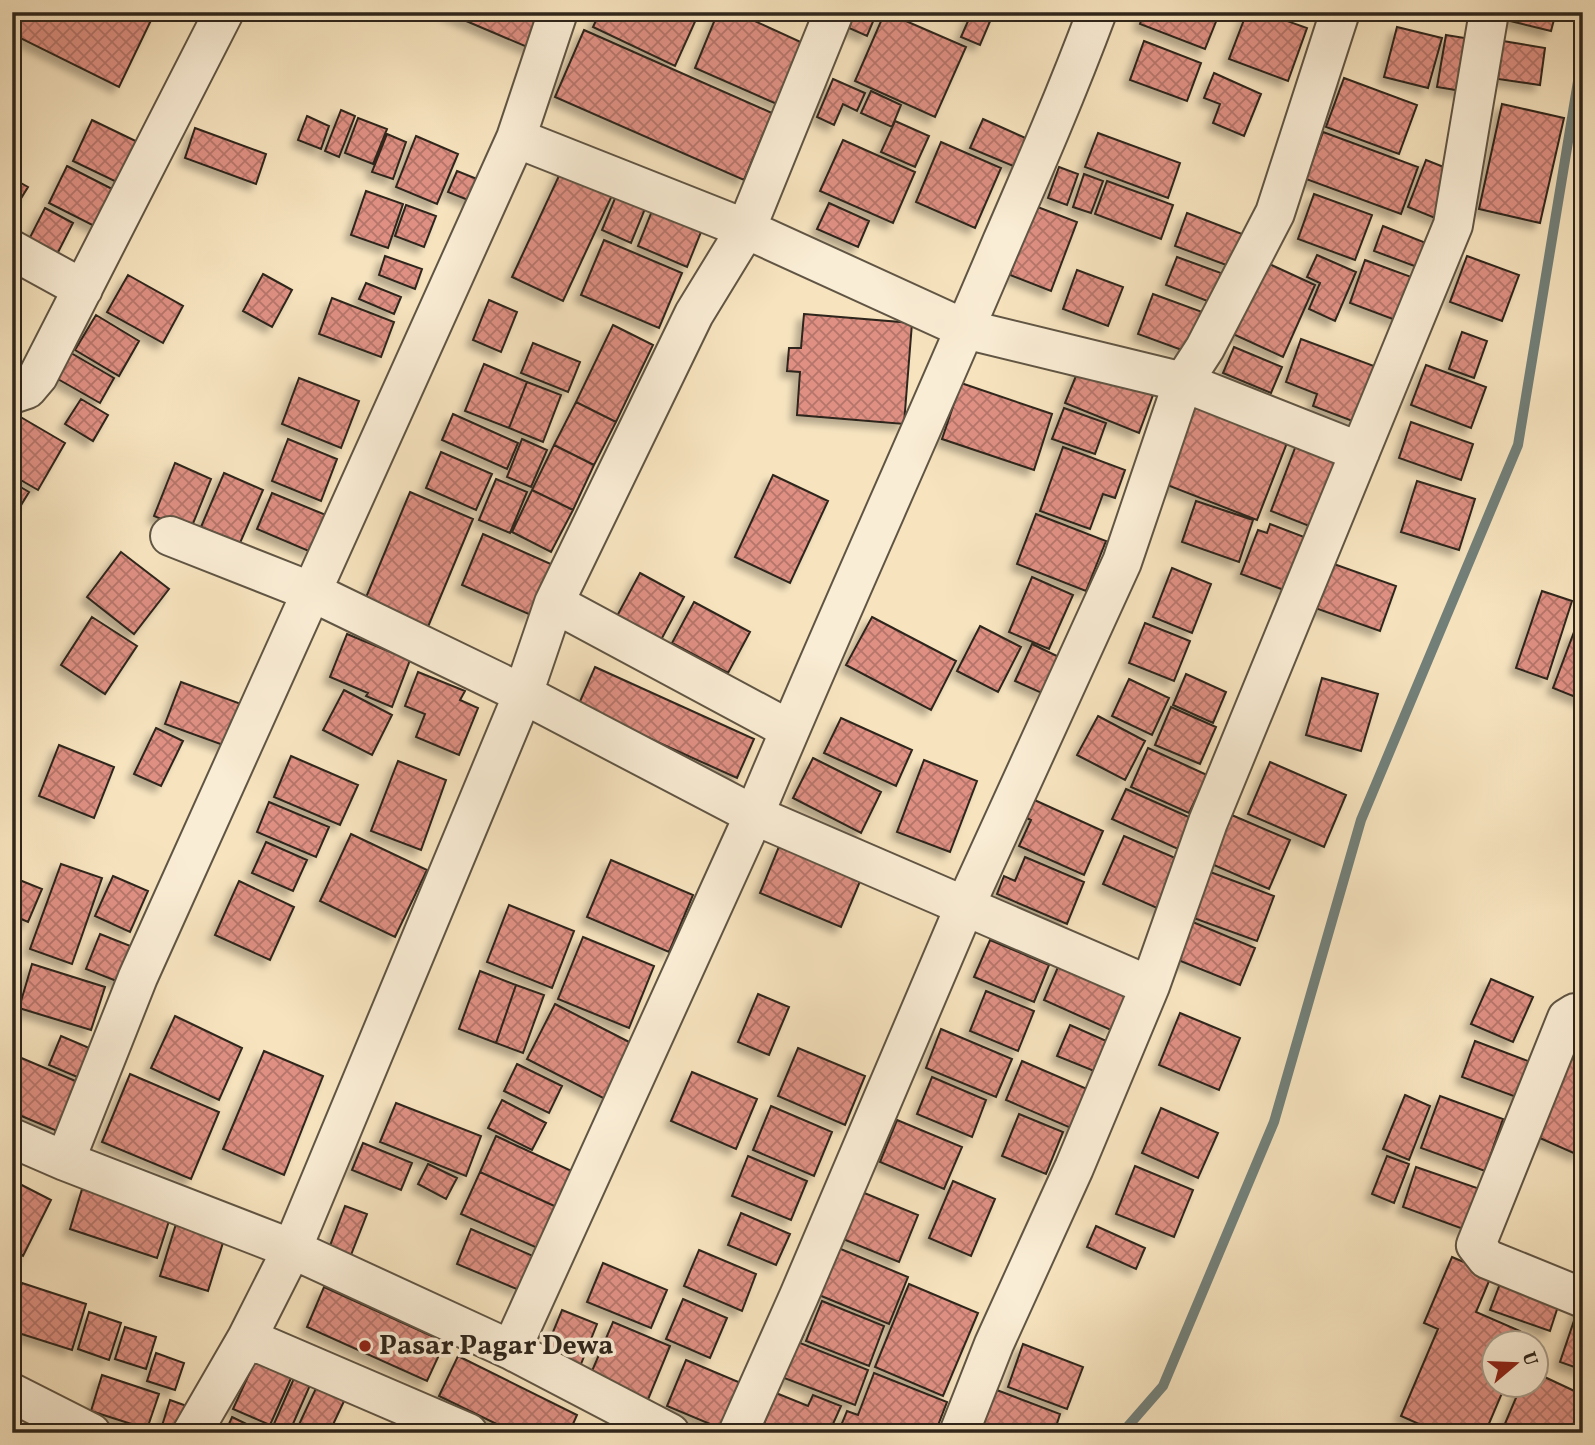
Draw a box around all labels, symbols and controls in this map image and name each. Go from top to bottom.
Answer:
place label: Pasar Pagar Dewa [379,1327,614,1366]
north arrow [1480,1330,1550,1400]
marker: Pasar Pagar Dewa [357,1338,373,1354]
text: U [1515,1349,1544,1370]

